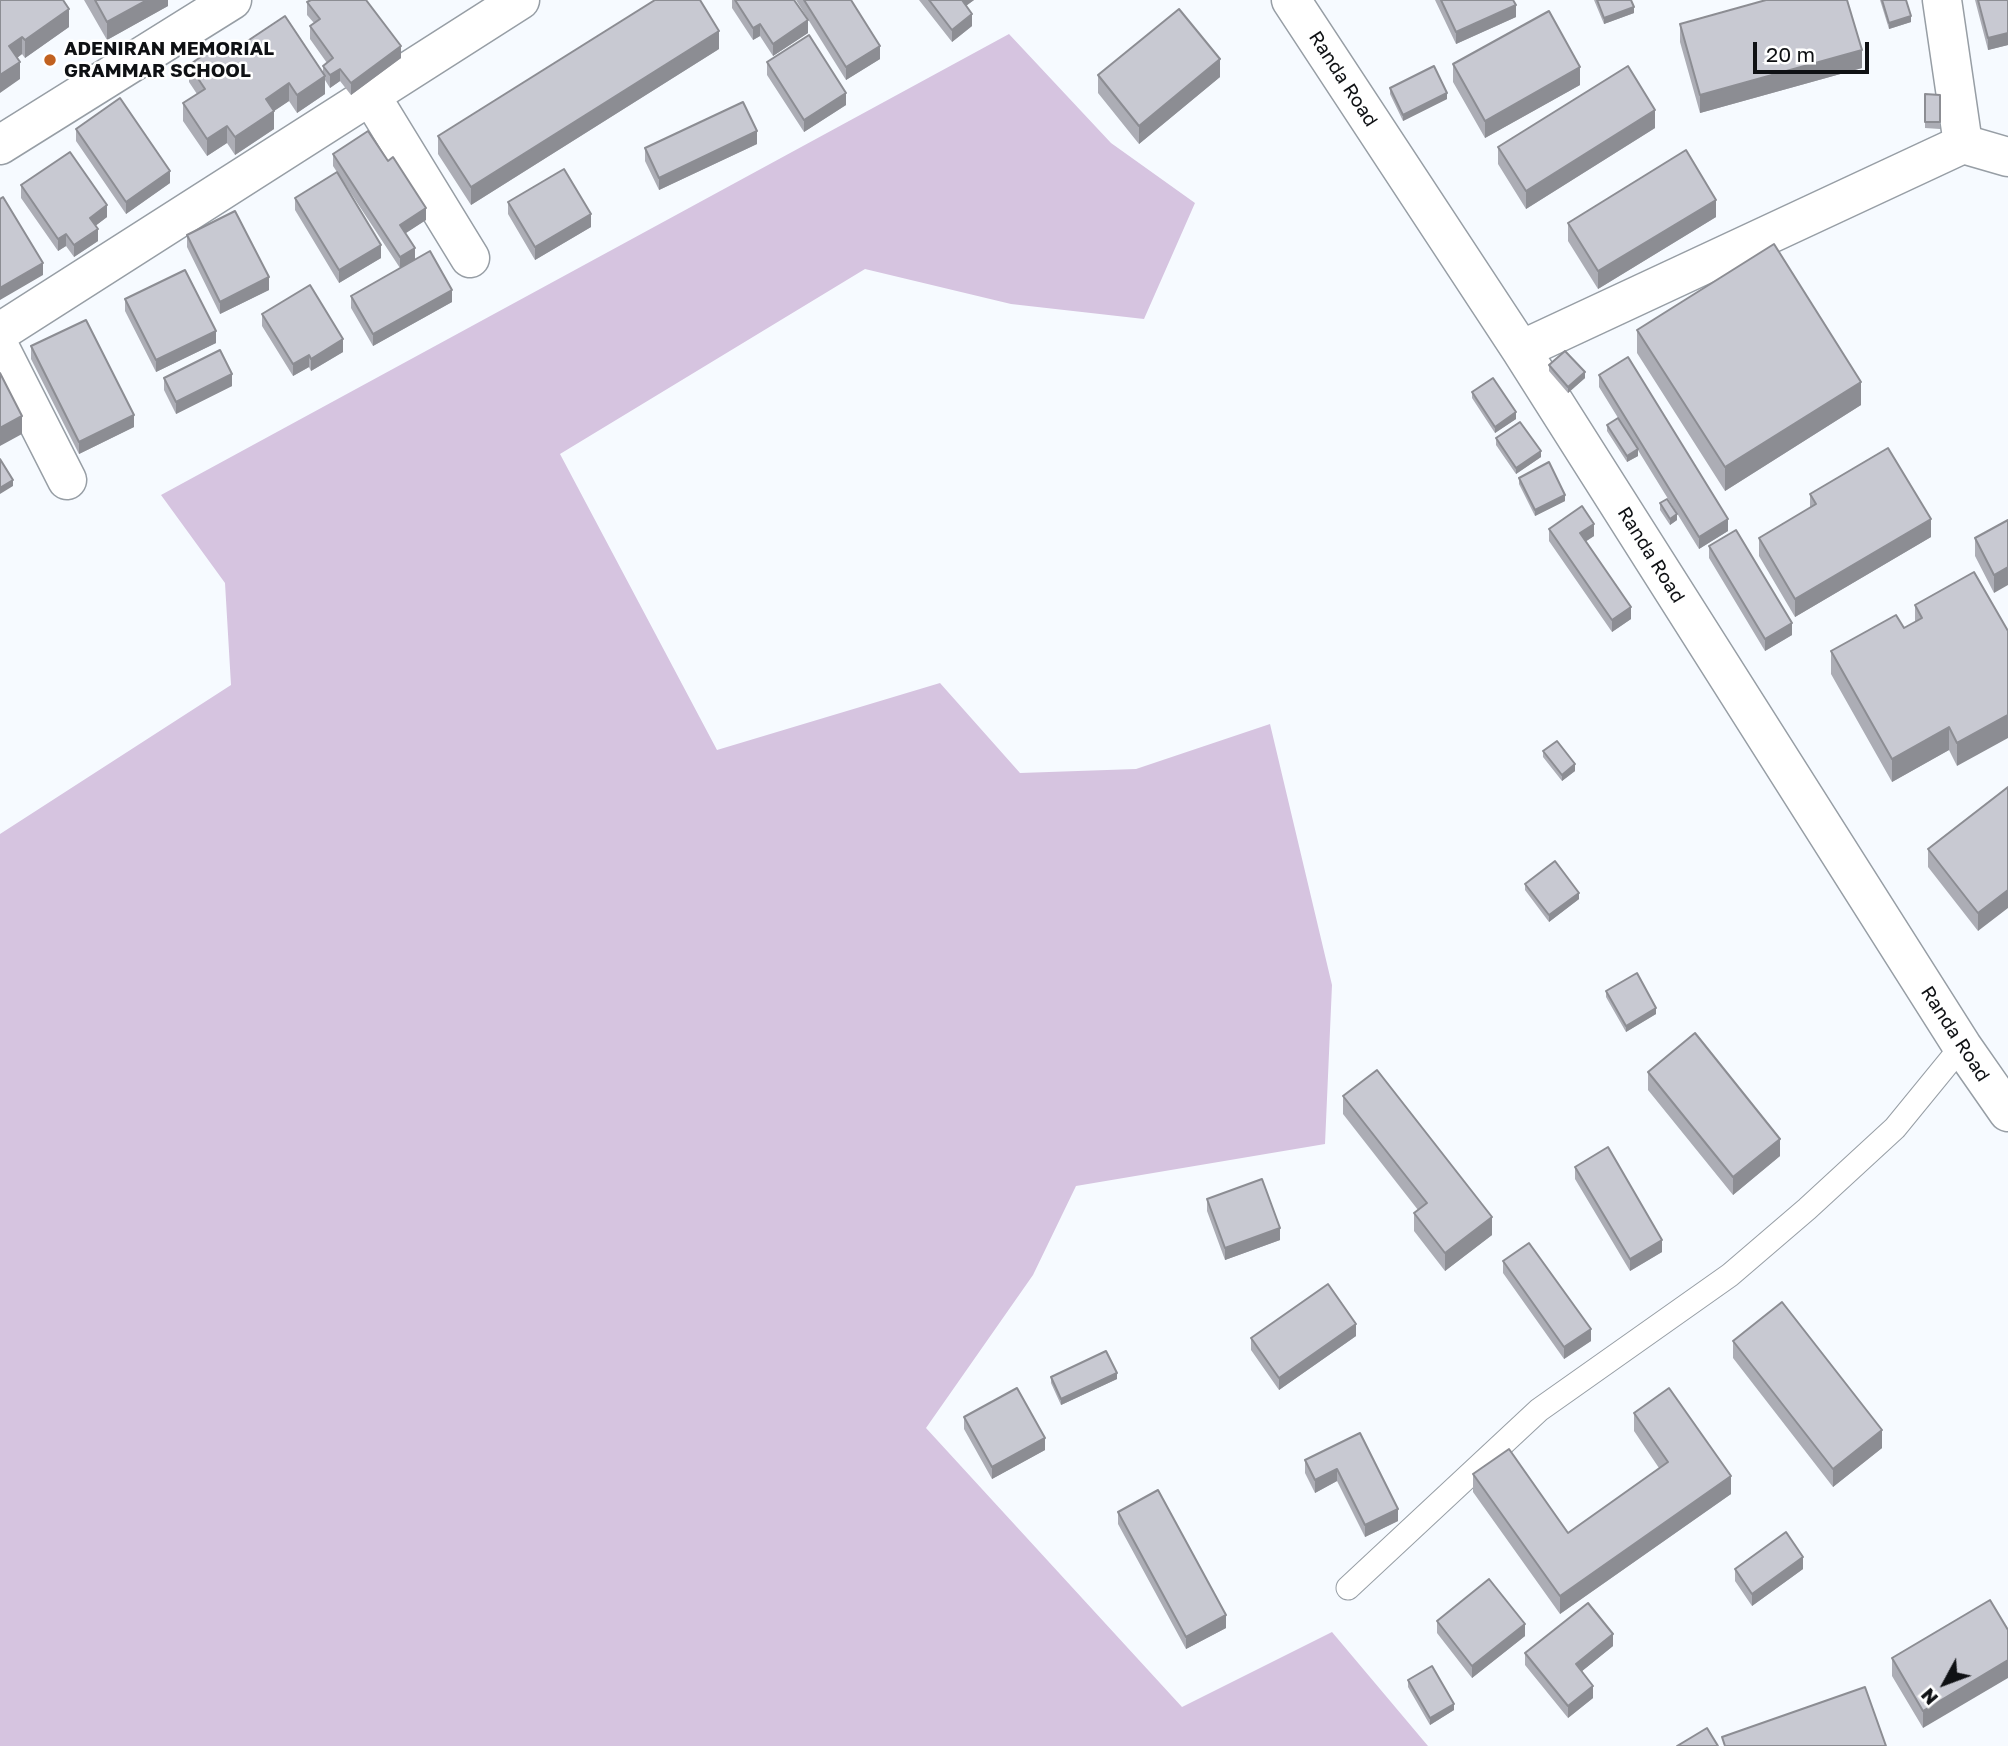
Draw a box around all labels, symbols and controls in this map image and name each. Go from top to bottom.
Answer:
street label: Randa Road [1304,27,1382,131]
scale bar [1756,28,1871,72]
place label: ADENIRAN MEMORIAL GRAMMAR SCHOOL [64,38,274,82]
text: 20 m [1766,41,1815,67]
marker: ADENIRAN MEMORIAL GRAMMAR SCHOOL [42,52,58,68]
street label: Randa Road [1612,503,1690,607]
street label: Randa Road [1916,982,1994,1086]
north arrow [1910,1648,1980,1718]
text: N [1915,1684,1942,1710]

